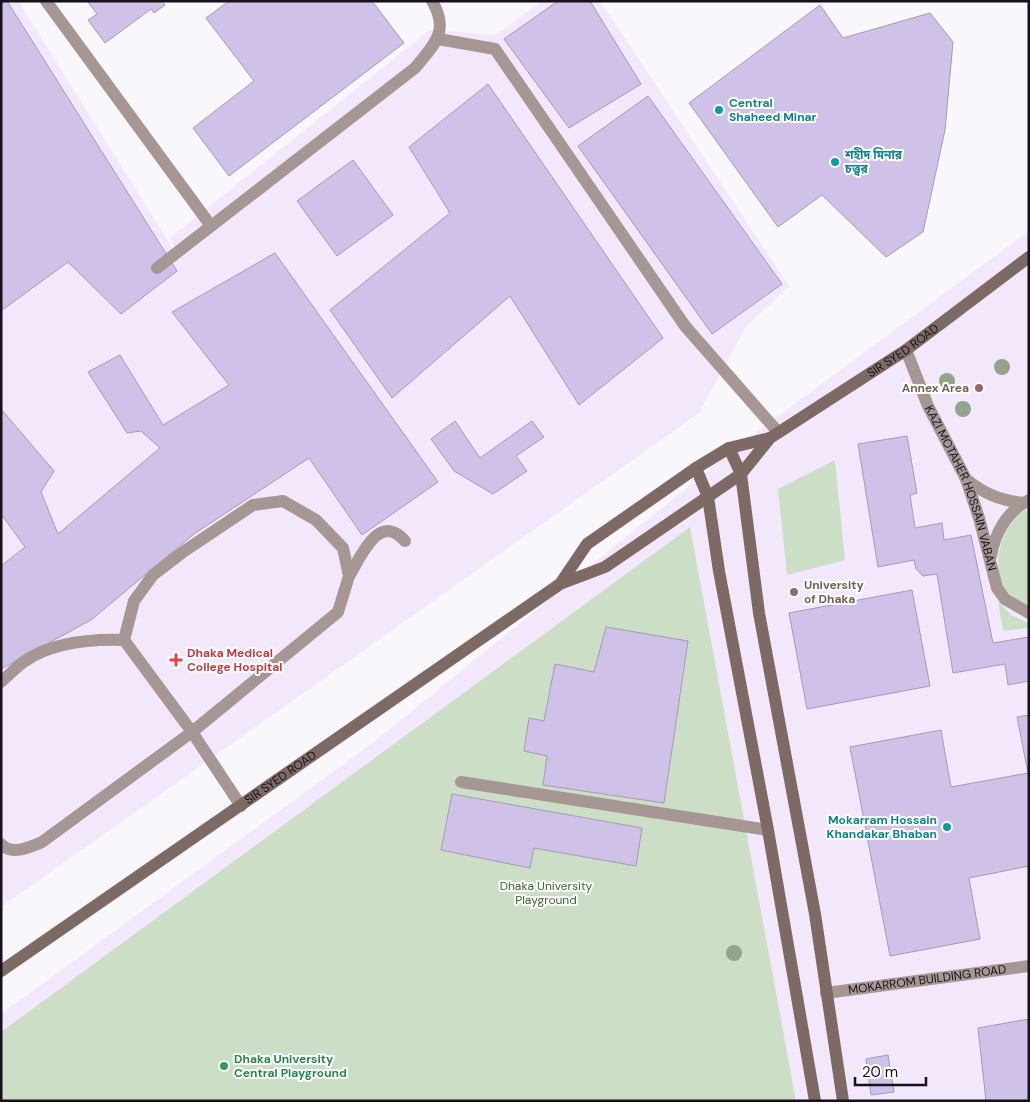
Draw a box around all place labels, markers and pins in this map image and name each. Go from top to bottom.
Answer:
place label: Central Shaheed Minar [729,95,817,125]
marker: Central Shaheed Minar [713,104,725,116]
place label: শহীদ মিনার চত্ত্বর [844,147,903,177]
marker: শহীদ মিনার চত্ত্বর [829,156,841,168]
place label: Annex Area [902,380,969,396]
marker: Annex Area [973,382,985,394]
place label: University of Dhaka [804,577,864,607]
marker: University of Dhaka [788,586,800,598]
place label: Dhaka Medical College Hospital [187,645,282,675]
marker: Dhaka Medical College Hospital [169,653,183,667]
place label: Mokarram Hossain Khandakar Bhaban [827,812,937,842]
marker: Mokarram Hossain Khandakar Bhaban [941,821,953,833]
place label: Dhaka University Central Playground [234,1051,347,1081]
marker: Dhaka University Central Playground [218,1060,230,1072]

